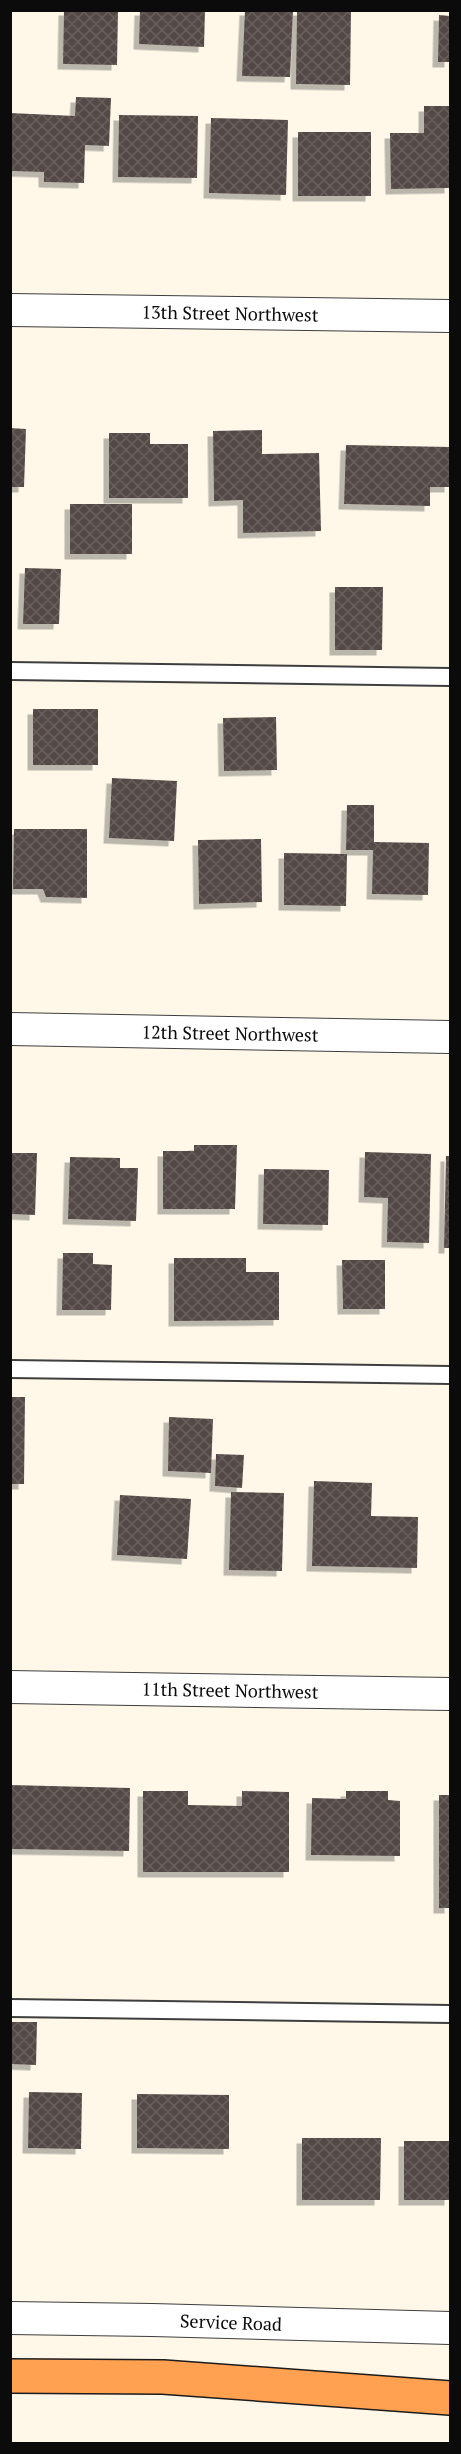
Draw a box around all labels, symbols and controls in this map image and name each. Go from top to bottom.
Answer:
street label: 13th Street Northwest [141,299,319,327]
street label: 12th Street Northwest [141,1019,319,1047]
street label: 11th Street Northwest [141,1676,319,1704]
street label: Service Road [180,2308,282,2336]

